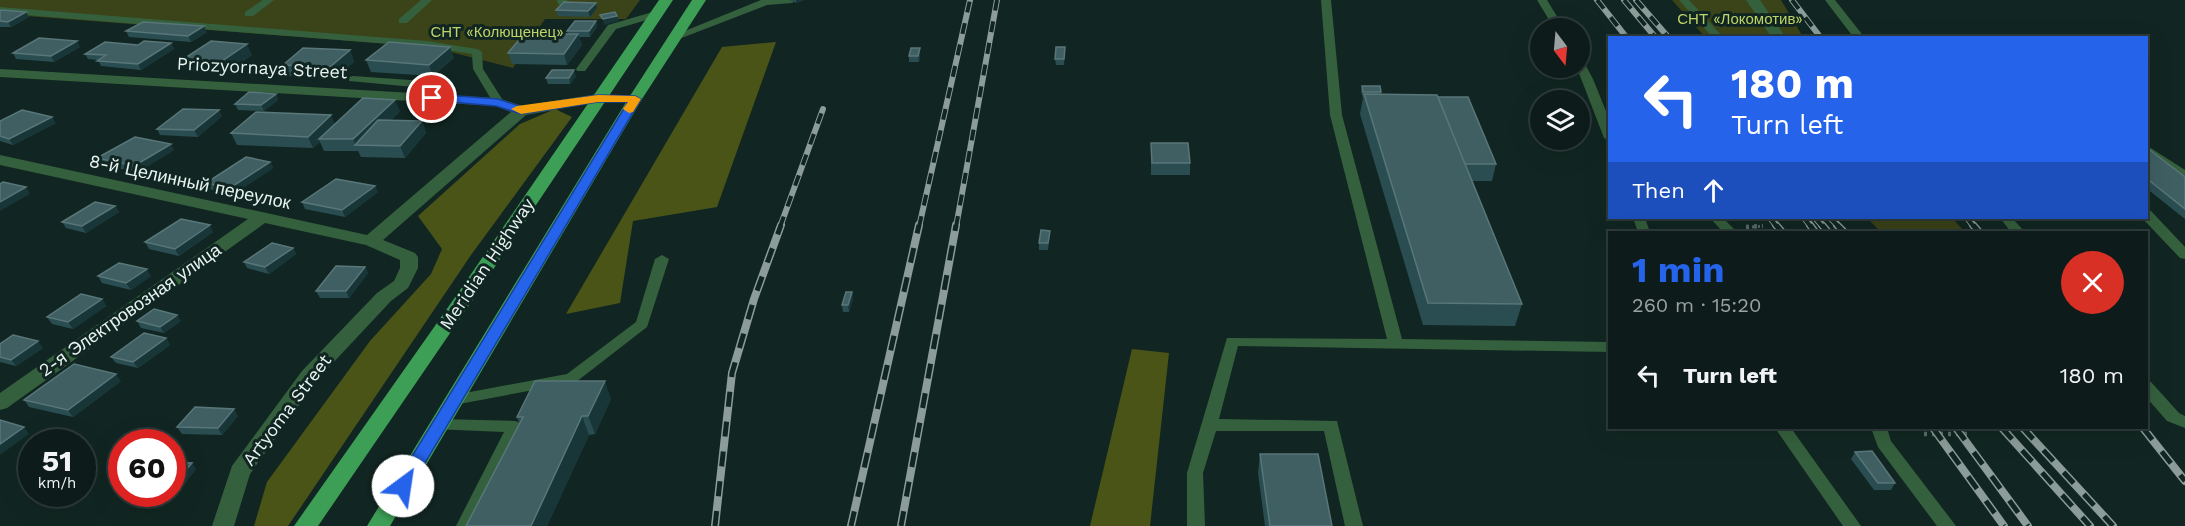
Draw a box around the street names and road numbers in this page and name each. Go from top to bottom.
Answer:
street label: Priozyornaya Street [176,53,348,82]
street label: 8-й Целинный переулок [87,150,293,213]
street label: Meridian Highway [435,194,539,333]
street label: 2-я Электровозная улица [35,238,225,380]
street label: Artyoma Street [238,350,335,469]

